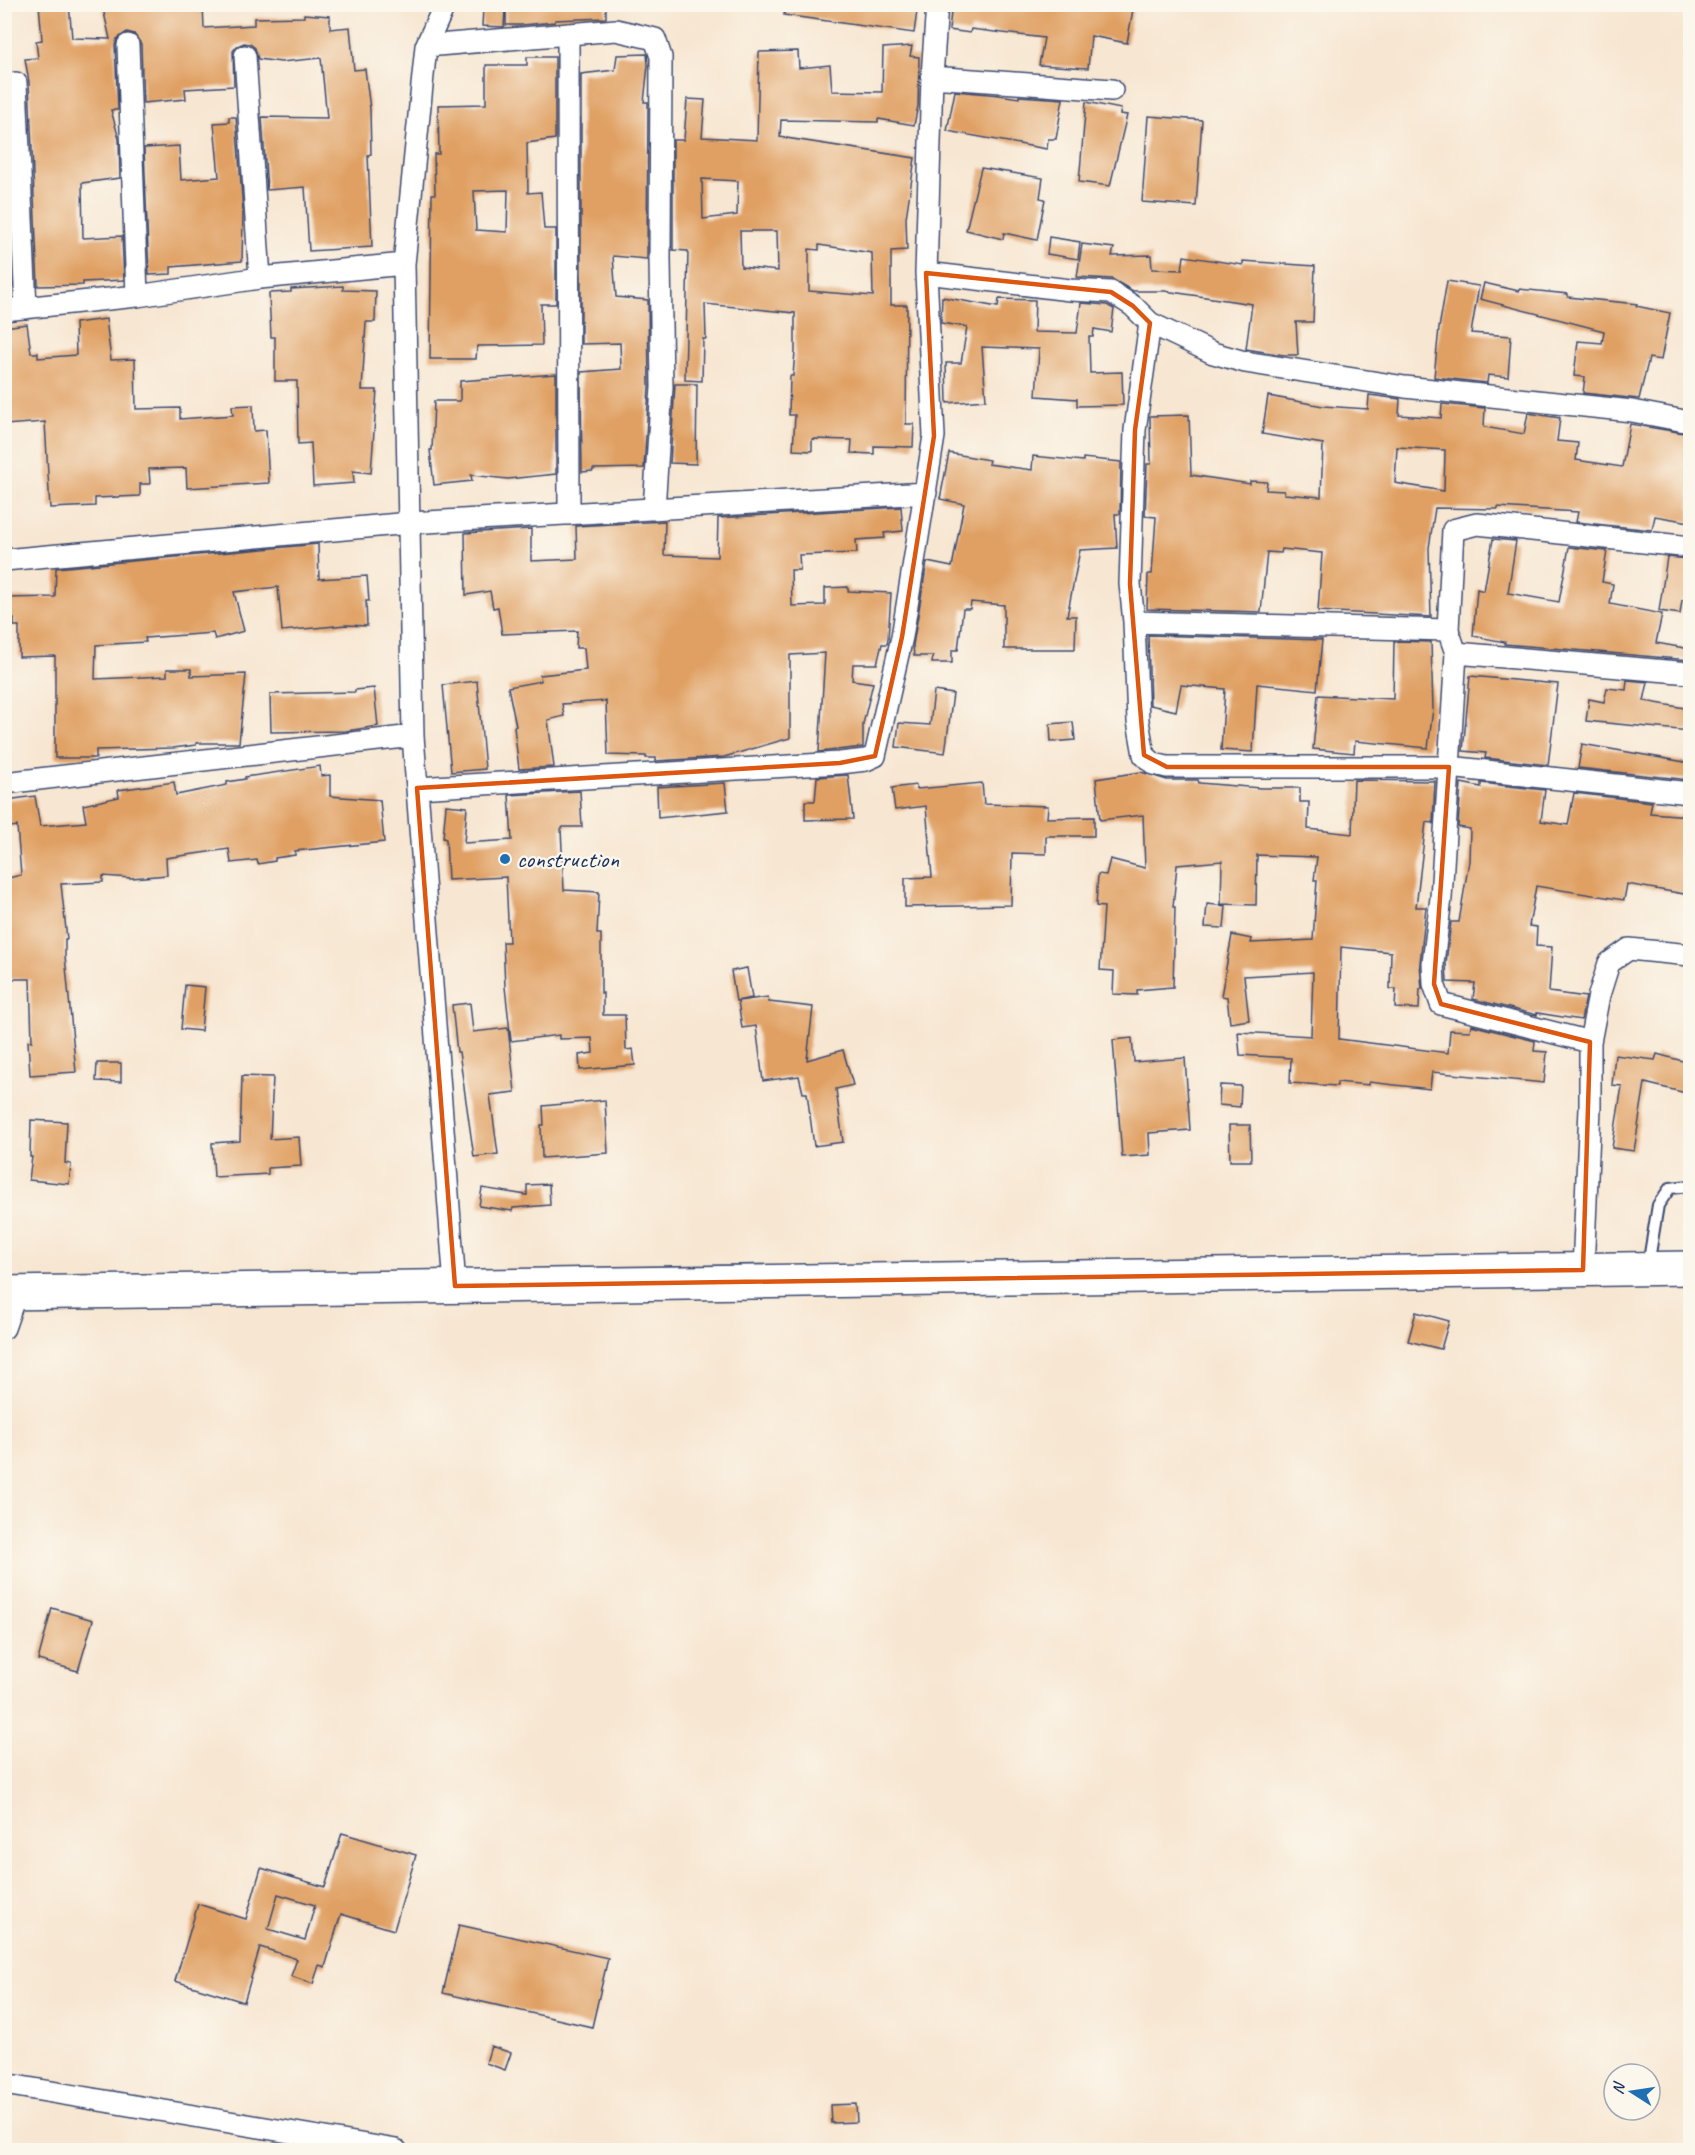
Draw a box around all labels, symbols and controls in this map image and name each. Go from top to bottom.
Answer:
place label: construction [517,844,619,874]
marker: construction [498,852,512,866]
north arrow [1602,2062,1662,2122]
text: N [1607,2079,1630,2096]

